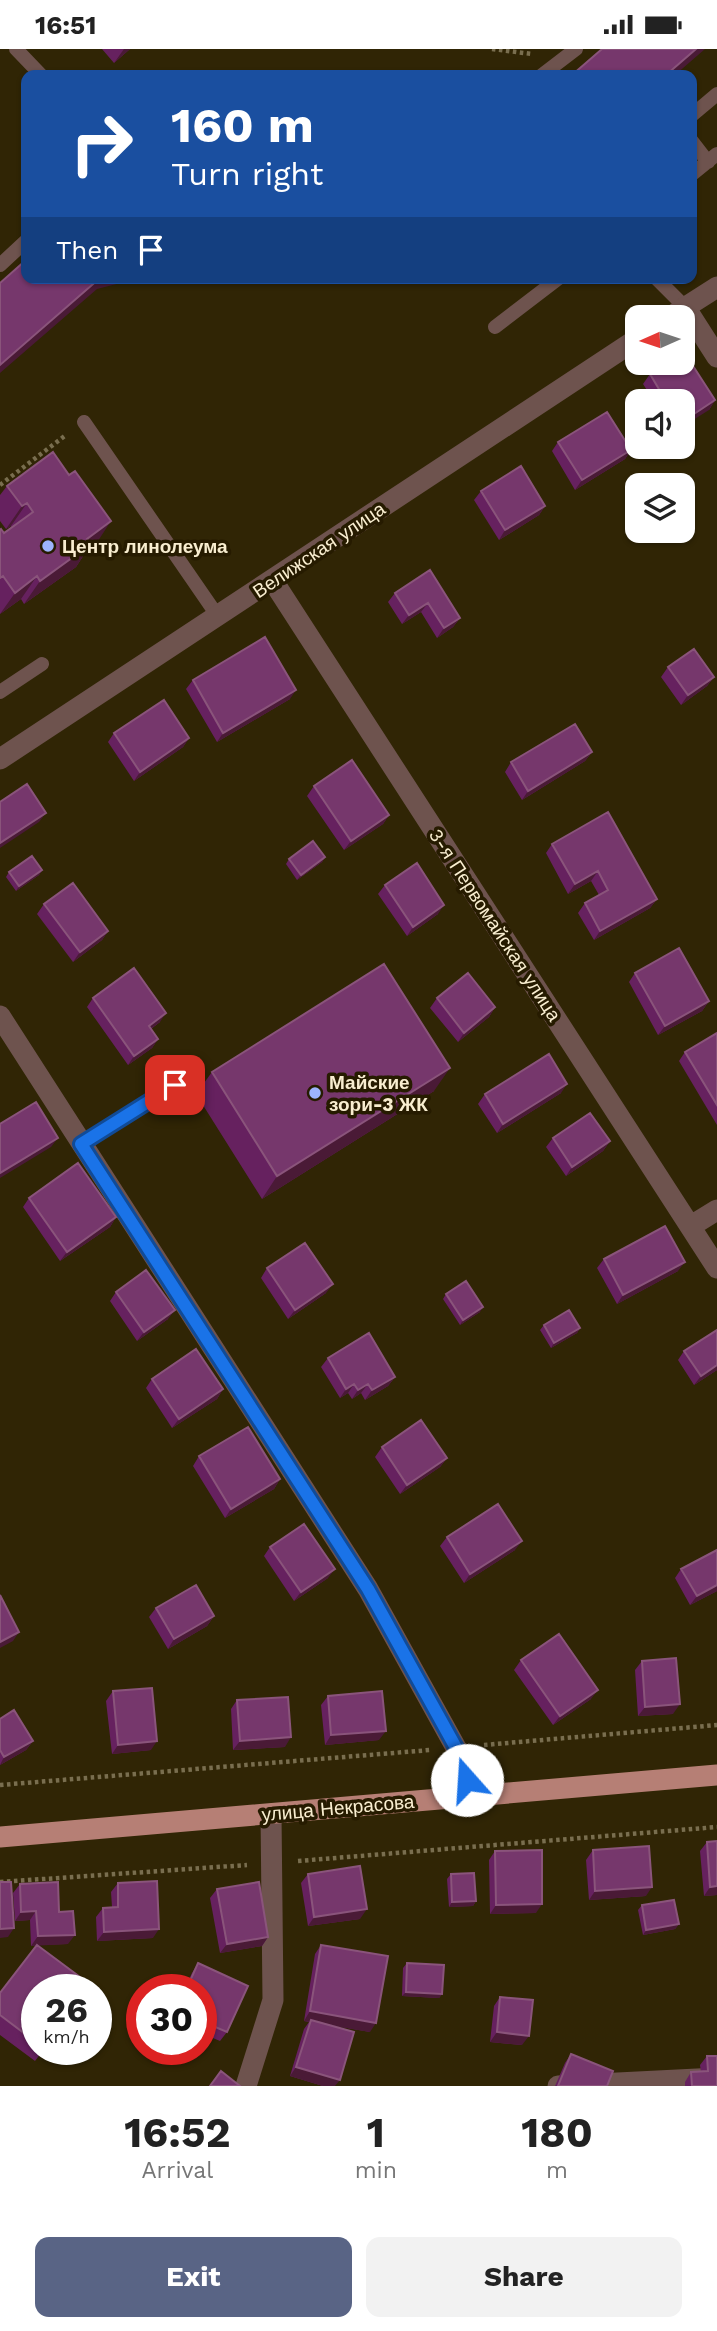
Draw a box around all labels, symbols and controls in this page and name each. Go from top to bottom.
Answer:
text: 16:51 [35,10,96,40]
text: 160 m [171,96,314,154]
icon: right [56,98,147,189]
text: Turn right [171,155,323,193]
icon: arrive [132,231,170,269]
text: Then [56,235,118,265]
north arrow [625,305,695,375]
map controls [625,305,695,543]
button: sound [625,389,695,459]
button: layers [625,473,695,543]
street label: Велижская улица [248,497,390,603]
place label: Центр линолеума [62,535,228,558]
marker: Центр линолеума [40,538,56,554]
street label: 3-я Первомайская улица [424,824,566,1026]
pin [145,1055,205,1115]
icon: arrive [156,1066,194,1104]
place label: Майские зори-3 ЖК [329,1071,428,1116]
marker: Майские зори-3 ЖК [307,1085,323,1101]
position arrow [430,1743,504,1817]
street label: улица Некрасова [261,1790,416,1826]
speed limit sign: 30 [126,1974,217,2065]
text: 26 [45,1989,88,2031]
text: km/h [43,2026,90,2047]
text: 16:52 [124,2108,230,2157]
text: 1 [367,2108,385,2157]
text: 180 [521,2108,593,2157]
text: Arrival [141,2157,213,2184]
text: min [355,2157,397,2184]
text: m [546,2157,568,2184]
button: Exit [35,2237,352,2317]
button: Share [366,2237,682,2317]

